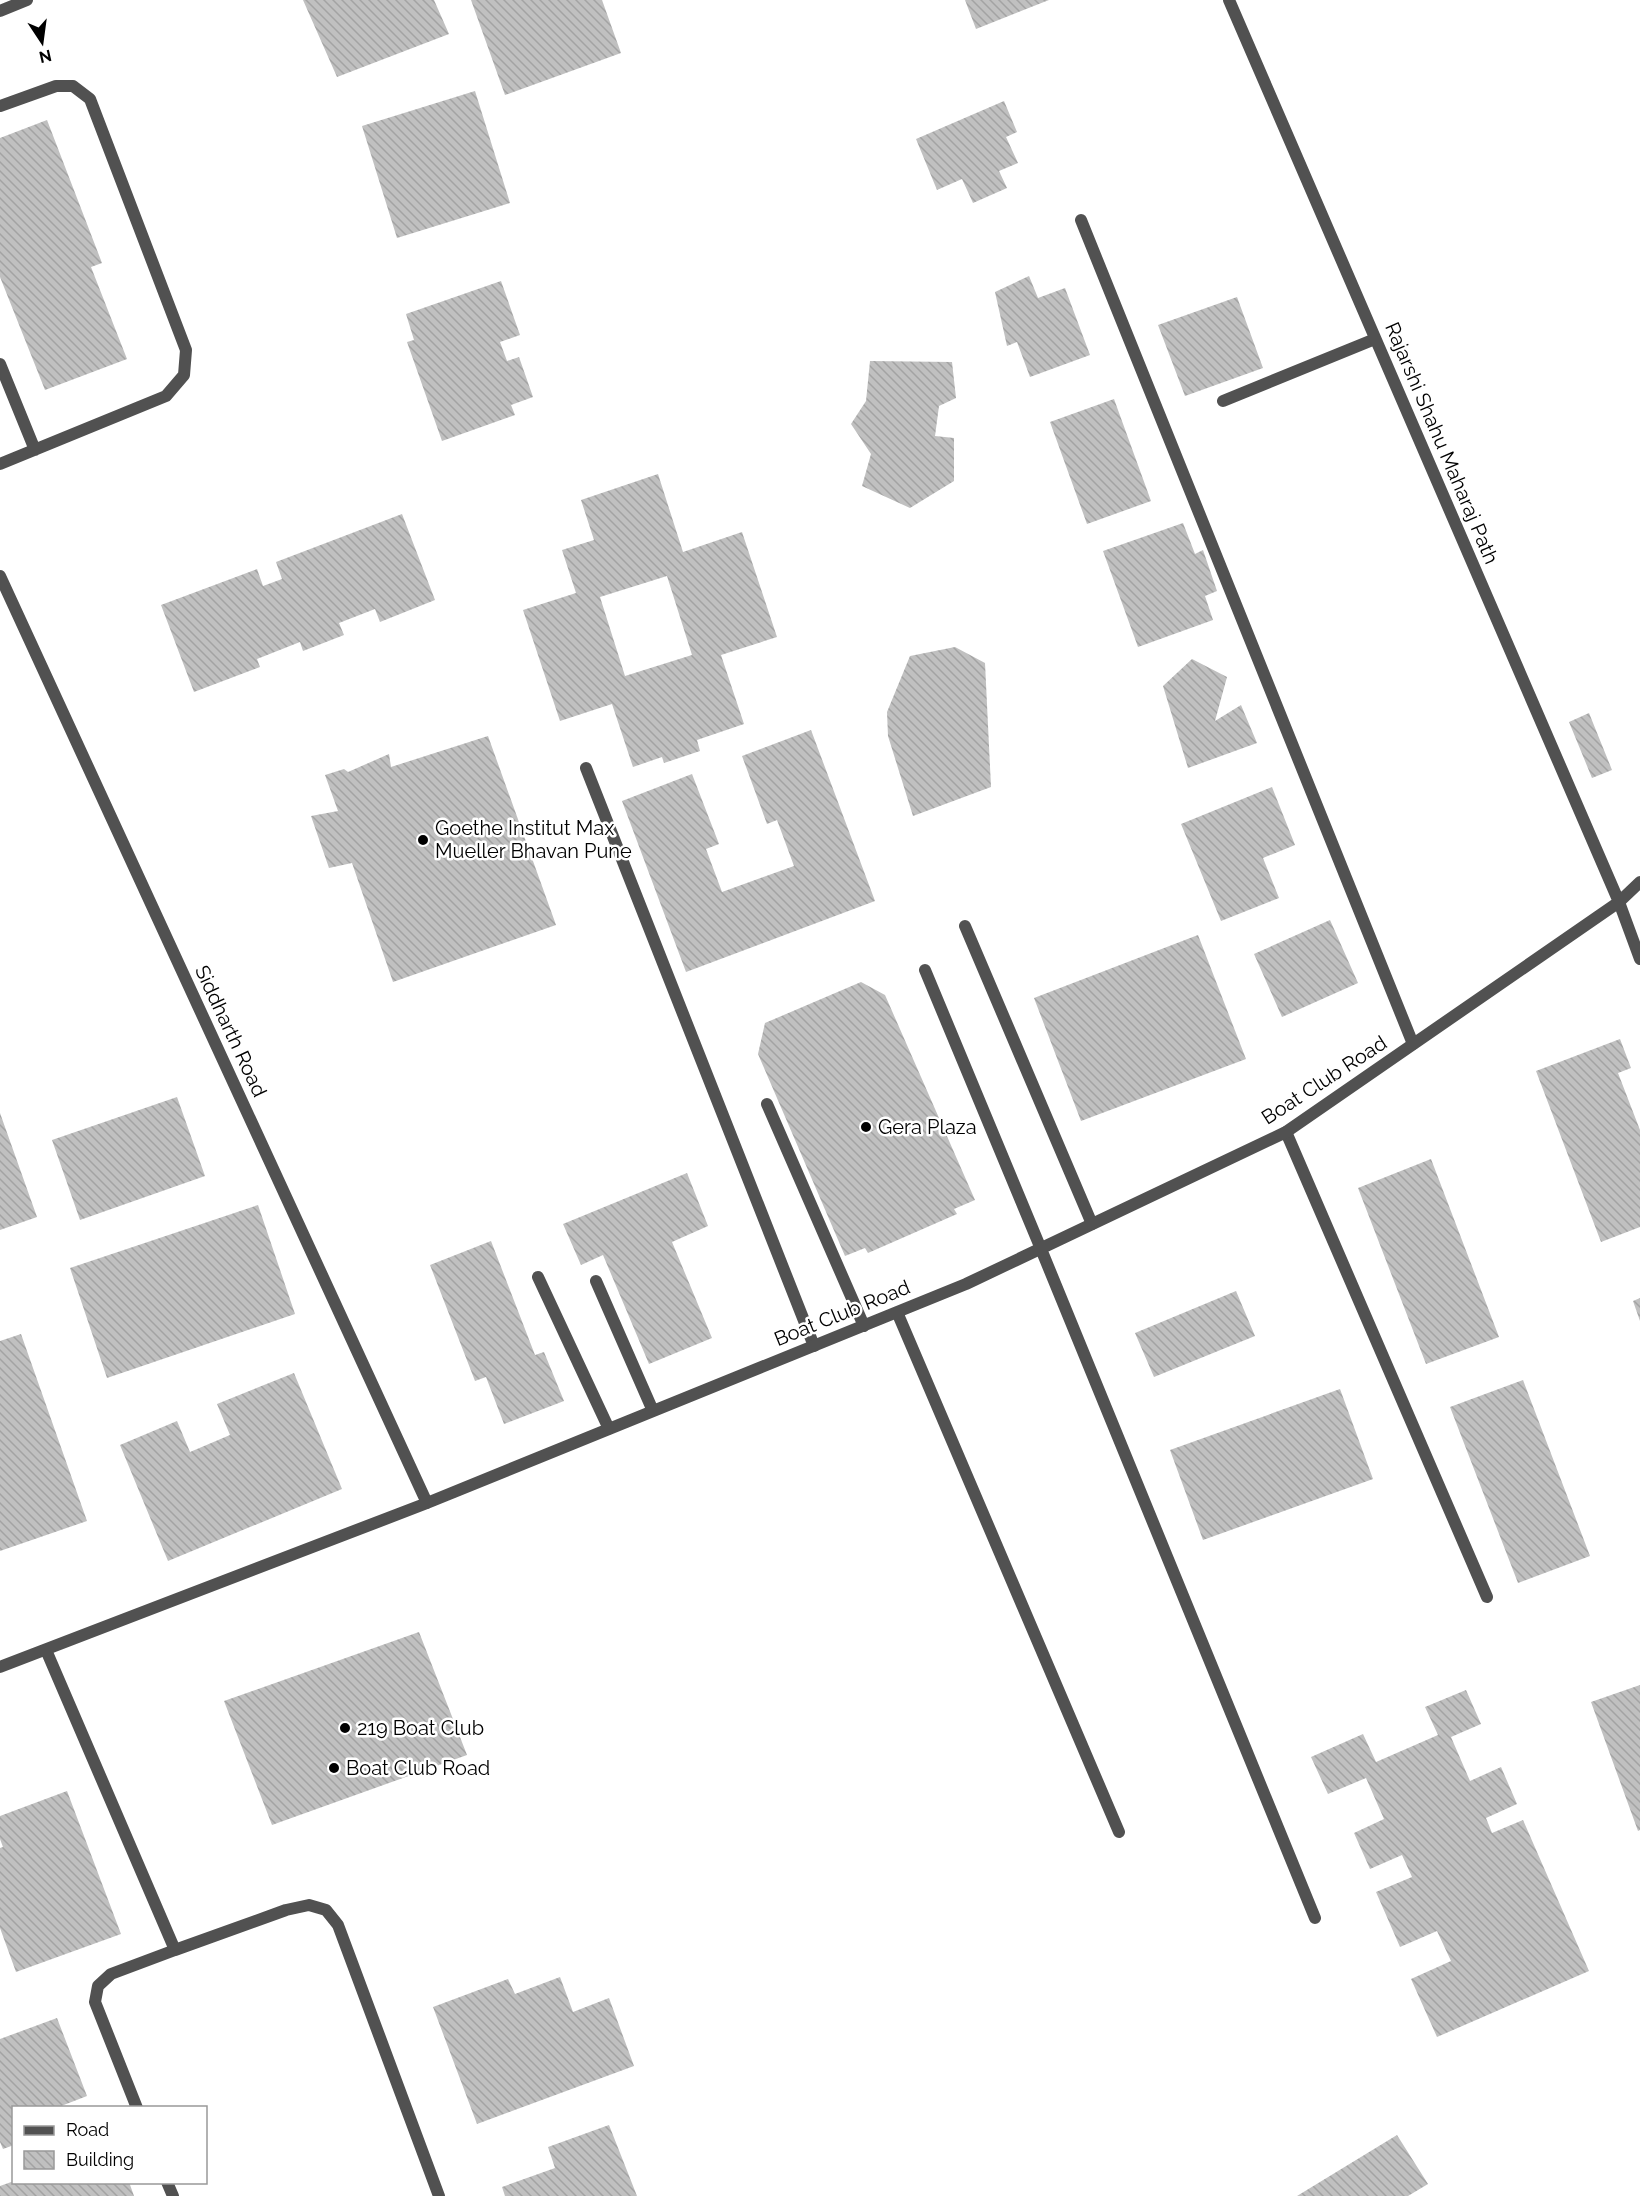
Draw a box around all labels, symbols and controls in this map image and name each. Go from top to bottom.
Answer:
north arrow [12,12,72,72]
text: N [37,45,53,67]
street label: Rajarshi Shahu Maharaj Path [1380,319,1504,567]
place label: Goethe Institut Max Mueller Bhavan Pune [435,816,632,863]
marker: Goethe Institut Max Mueller Bhavan Pune [416,833,430,847]
street label: Siddharth Road [190,961,272,1101]
street label: Boat Club Road [1257,1031,1391,1129]
place label: Gera Plaza [878,1115,977,1139]
marker: Gera Plaza [859,1120,873,1134]
street label: Boat Club Road [771,1275,913,1351]
place label: 219 Boat Club [357,1716,484,1740]
marker: 219 Boat Club [338,1721,352,1735]
place label: Boat Club Road [346,1756,490,1780]
marker: Boat Club Road [327,1761,341,1775]
legend [12,2106,207,2184]
text: Road [66,2119,109,2140]
text: Building [66,2149,134,2170]

